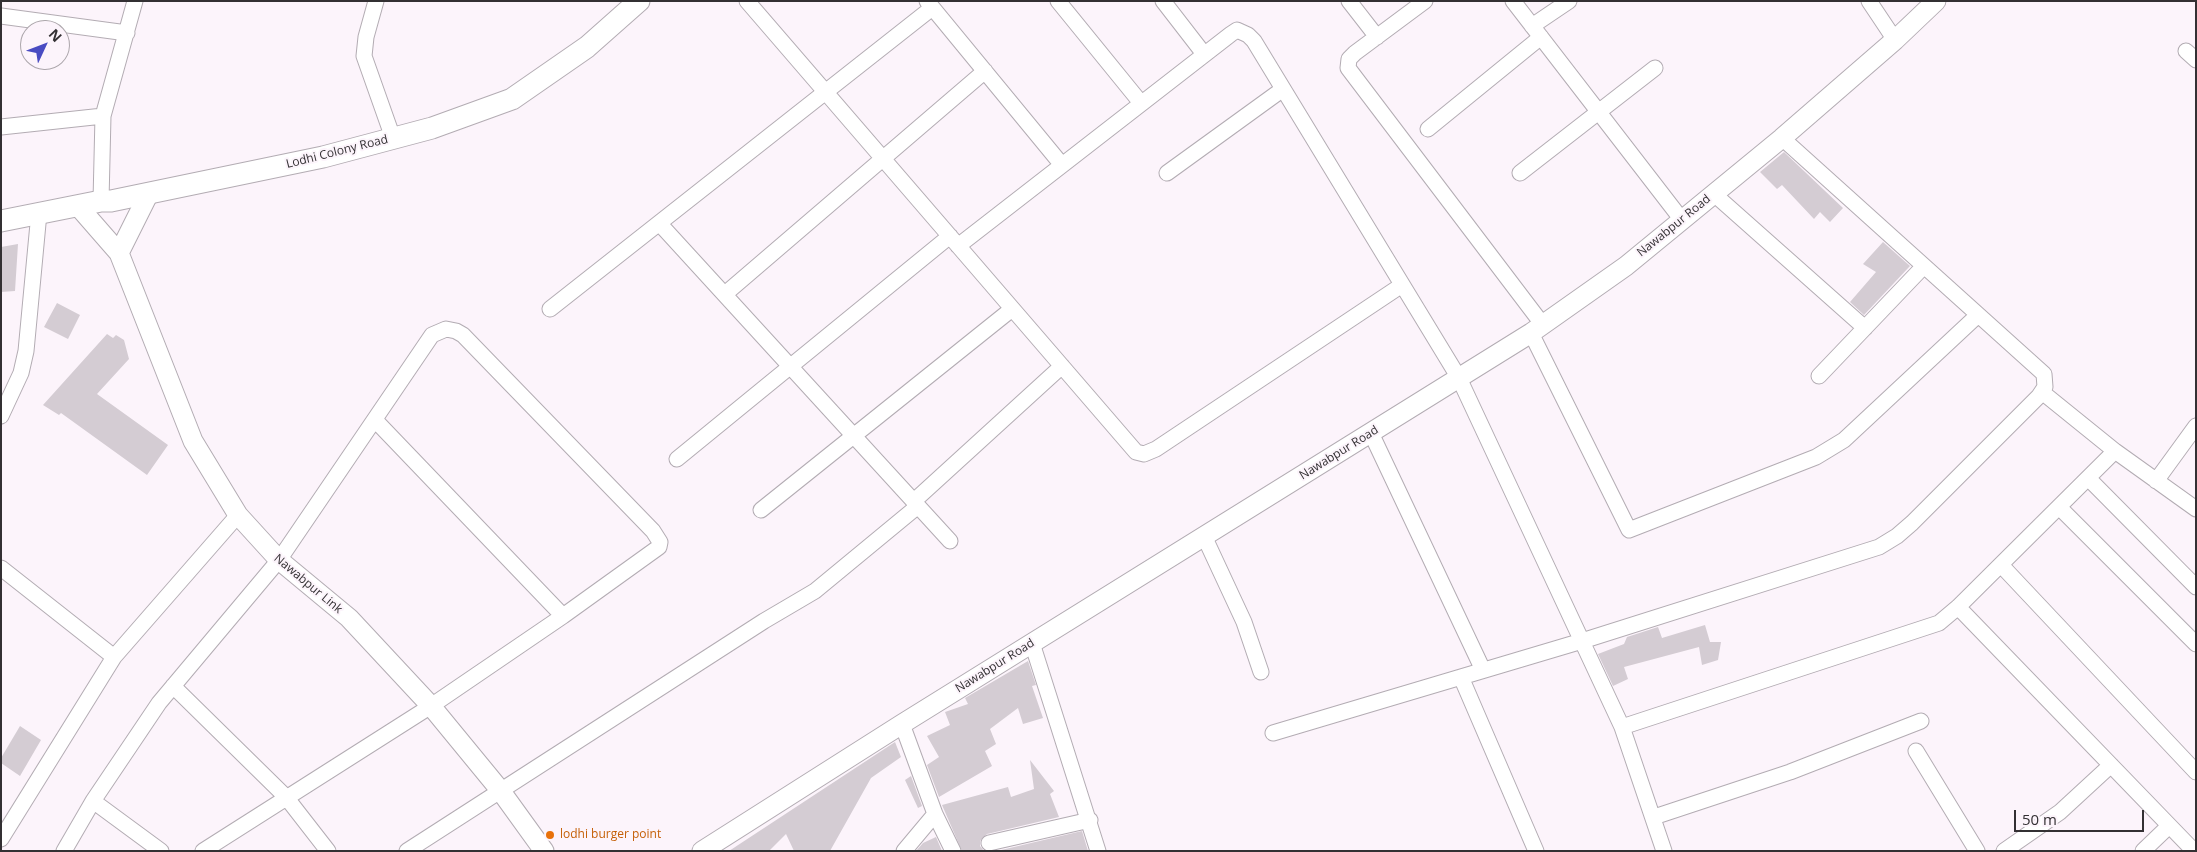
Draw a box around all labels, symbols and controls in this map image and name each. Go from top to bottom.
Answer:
north arrow [20,20,70,70]
text: N [45,24,66,46]
street label: Lodhi Colony Road [285,132,389,172]
street label: Nawabpur Road [1634,192,1714,260]
street label: Nawabpur Road [1297,423,1381,483]
street label: Nawabpur Link [271,551,345,617]
street label: Nawabpur Road [953,636,1037,696]
scale bar [2017,800,2147,832]
text: 50 m [2022,809,2057,829]
place label: lodhi burger point [560,828,661,842]
marker: lodhi burger point [544,829,556,841]

